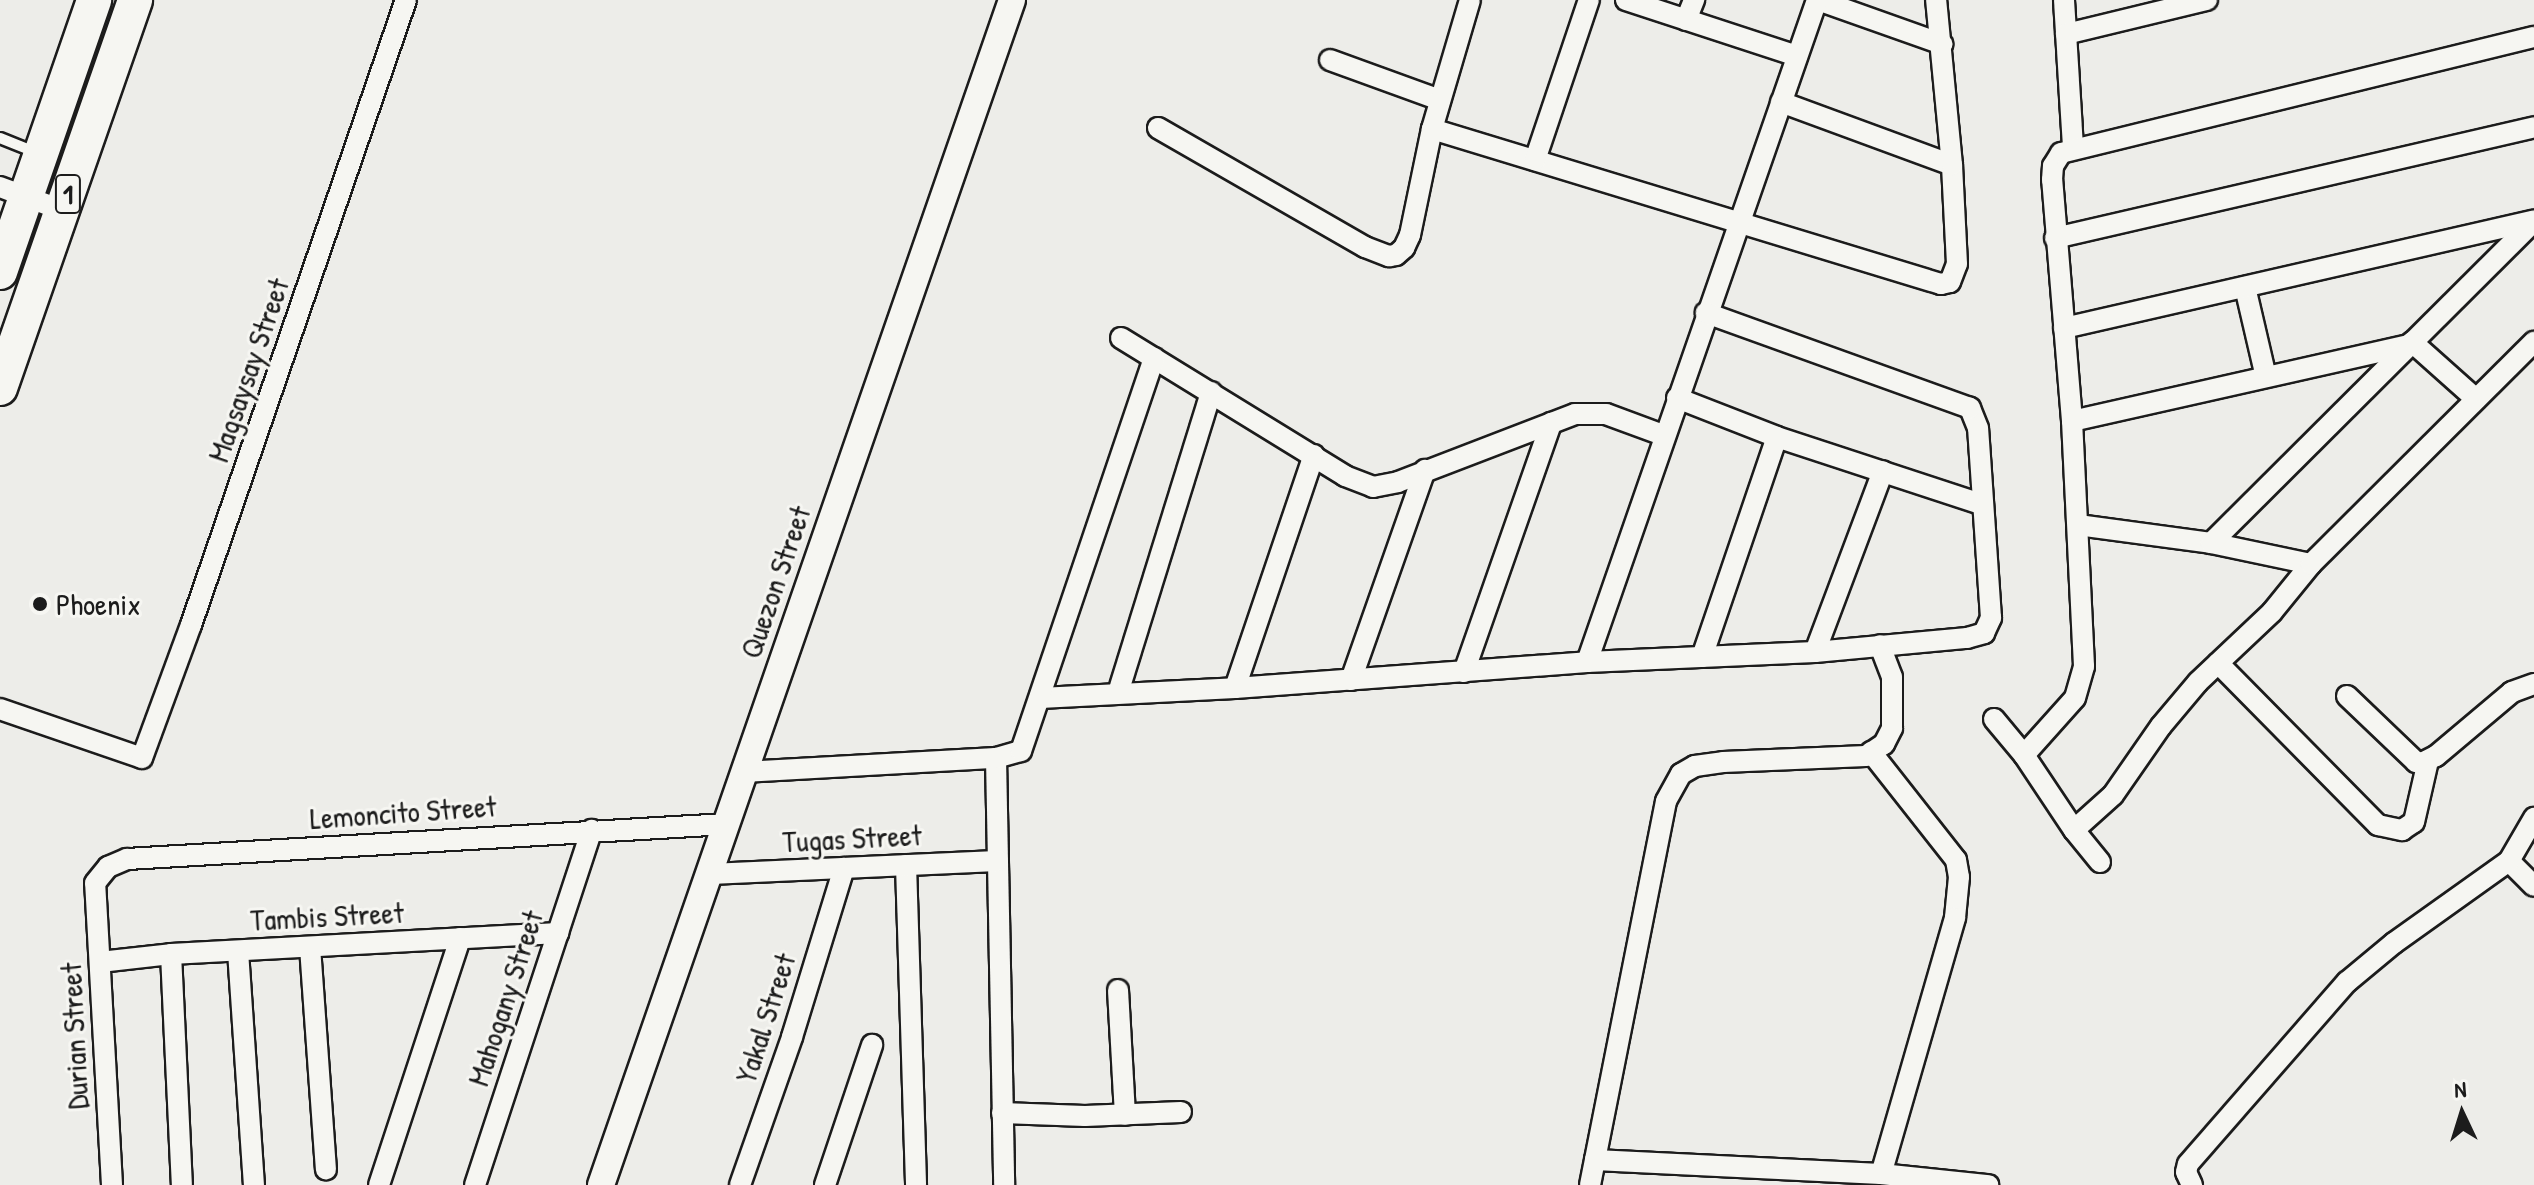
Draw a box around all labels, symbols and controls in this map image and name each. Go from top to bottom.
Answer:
road number: 1 [54,170,82,218]
street label: Magsaysay Street [200,274,296,466]
street label: Quezon Street [732,501,818,663]
place label: Phoenix [56,586,141,622]
marker: Phoenix [31,595,49,613]
street label: Lemoncito Street [309,788,497,836]
street label: Tugas Street [781,816,923,860]
street label: Tambis Street [249,894,405,938]
street label: Mahogany Street [460,906,550,1090]
street label: Yakal Street [727,949,803,1087]
street label: Durian Street [52,962,96,1110]
north arrow [2422,1073,2502,1153]
text: N [2453,1074,2467,1104]

